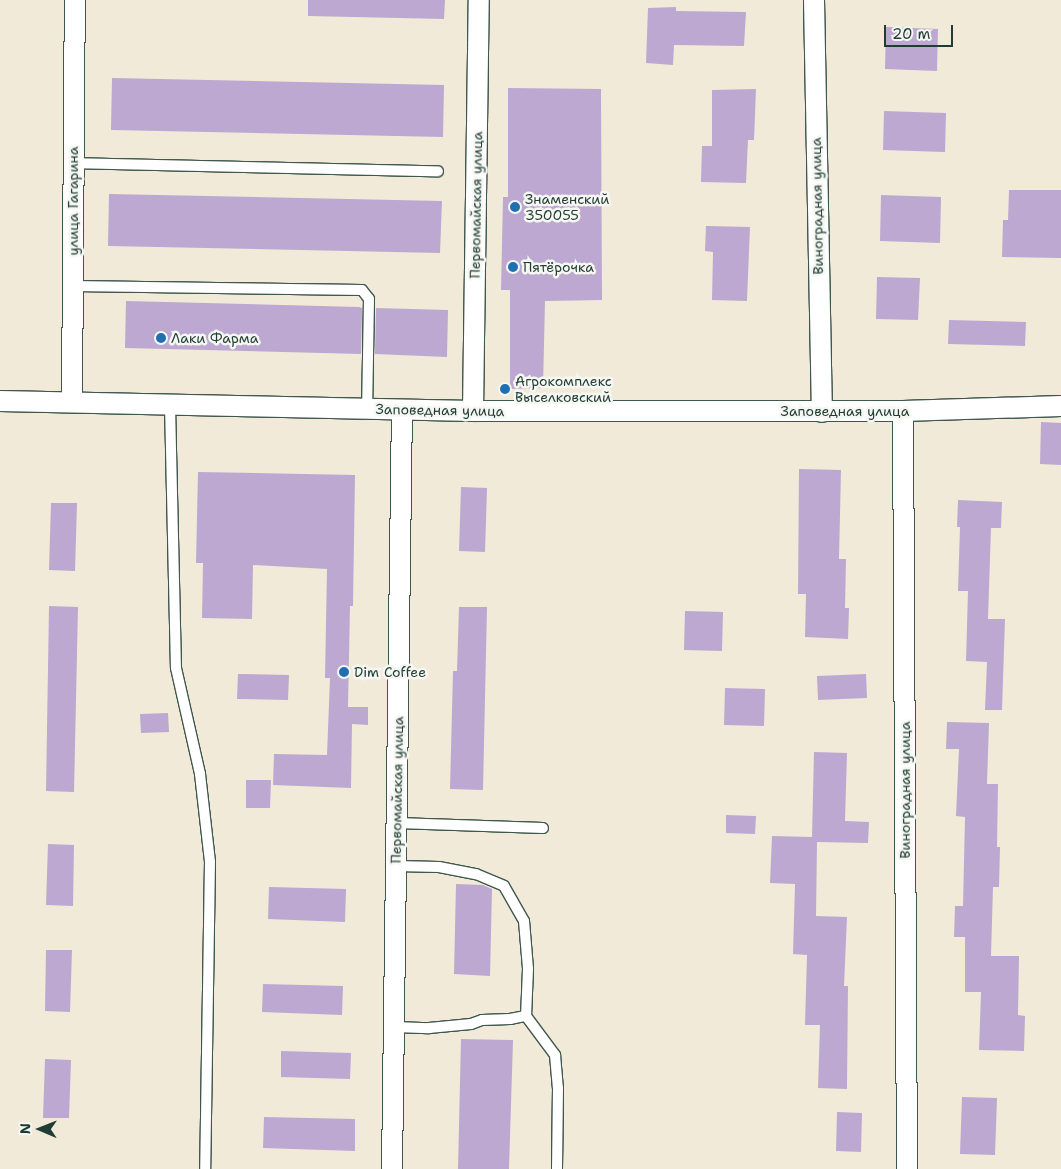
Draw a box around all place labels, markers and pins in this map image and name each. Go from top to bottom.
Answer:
place label: Знаменский 350055 [525,191,609,223]
marker: Знаменский 350055 [509,201,521,213]
place label: Пятёрочка [523,259,594,275]
marker: Пятёрочка [507,261,519,273]
place label: Лаки Фарма [171,330,258,346]
marker: Лаки Фарма [155,332,167,344]
place label: Агрокомплекс Выселковский [515,373,612,406]
marker: Агрокомплекс Выселковский [499,383,511,395]
place label: Dim Coffee [354,664,426,680]
marker: Dim Coffee [338,666,350,678]

